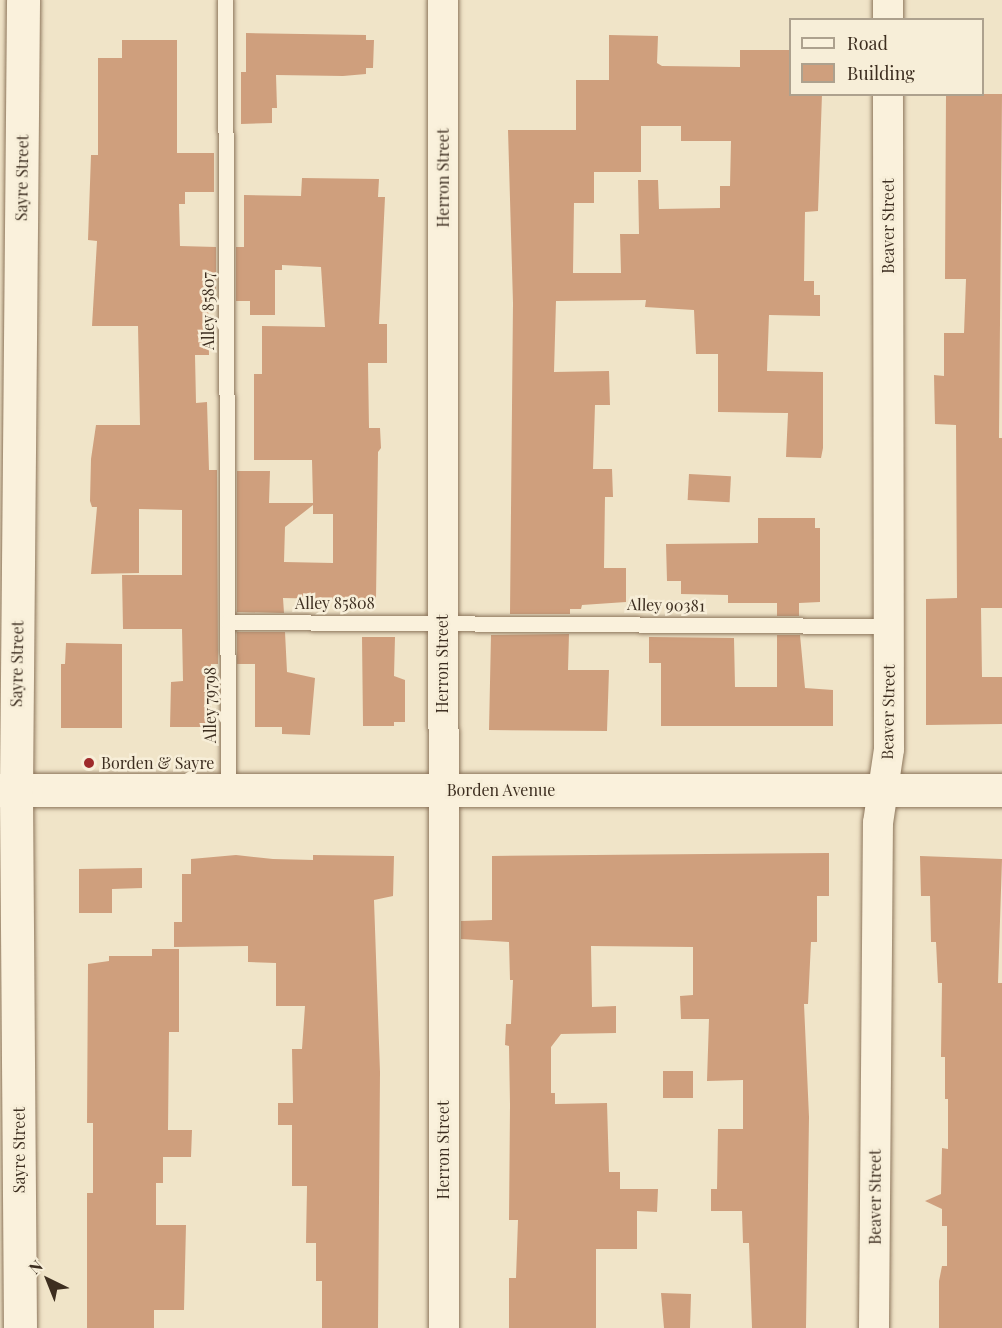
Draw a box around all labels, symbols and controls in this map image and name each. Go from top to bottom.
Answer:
legend [789,18,984,96]
text: Road [847,31,888,55]
text: Building [847,61,915,85]
street label: Herron Street [433,128,453,228]
street label: Sayre Street [12,135,32,221]
street label: Beaver Street [878,178,898,274]
street label: Alley 85807 [198,272,218,350]
street label: Alley 85808 [295,593,375,613]
street label: Alley 90381 [627,595,705,615]
street label: Herron Street [432,614,452,714]
street label: Sayre Street [7,621,27,707]
street label: Beaver Street [878,664,898,760]
street label: Alley 79798 [200,667,220,743]
place label: Borden & Sayre [101,753,214,773]
marker: Borden & Sayre [82,756,96,770]
street label: Borden Avenue [446,780,556,800]
street label: Herron Street [433,1100,453,1200]
street label: Sayre Street [9,1107,29,1193]
street label: Beaver Street [865,1149,885,1245]
north arrow [18,1250,78,1310]
text: N [24,1255,47,1278]

